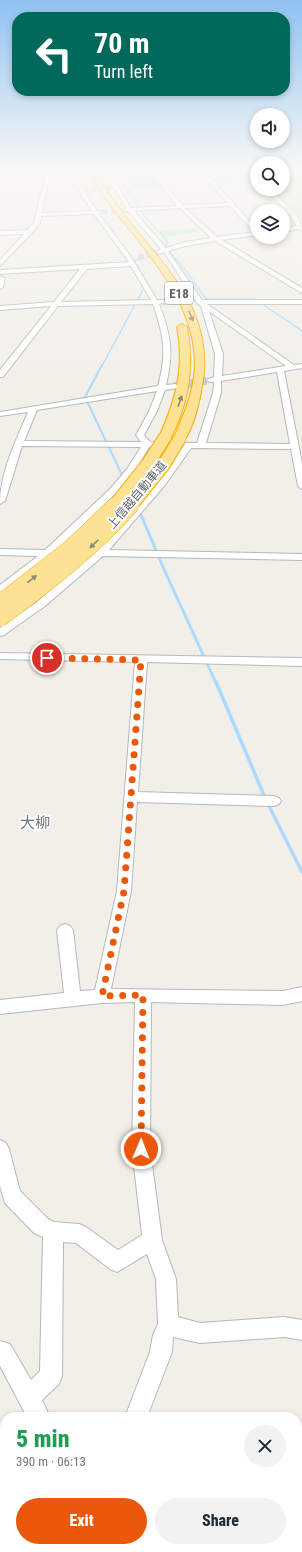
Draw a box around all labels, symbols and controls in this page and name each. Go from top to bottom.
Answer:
text: 70 m [94,27,150,60]
icon: left [28,28,80,80]
text: Turn left [94,61,153,82]
map controls [250,108,290,244]
button: sound [250,108,290,148]
button: search [250,156,290,196]
button: layers [250,204,290,244]
road number: E18 [165,282,193,304]
one-way arrow [188,311,194,323]
one-way arrow [177,395,183,407]
street label: 上信越自動車道 [105,458,169,532]
one-way arrow [89,540,99,549]
one-way arrow [26,575,37,584]
pin [30,641,64,675]
icon: arrive [36,647,58,669]
district label: 大柳 [20,814,50,832]
position arrow [120,1128,162,1170]
text: 5 min [16,1425,70,1453]
button: close [244,1425,286,1467]
text: 390 m · 06:13 [16,1454,86,1469]
button: Exit [16,1498,147,1544]
button: Share [155,1498,286,1544]

